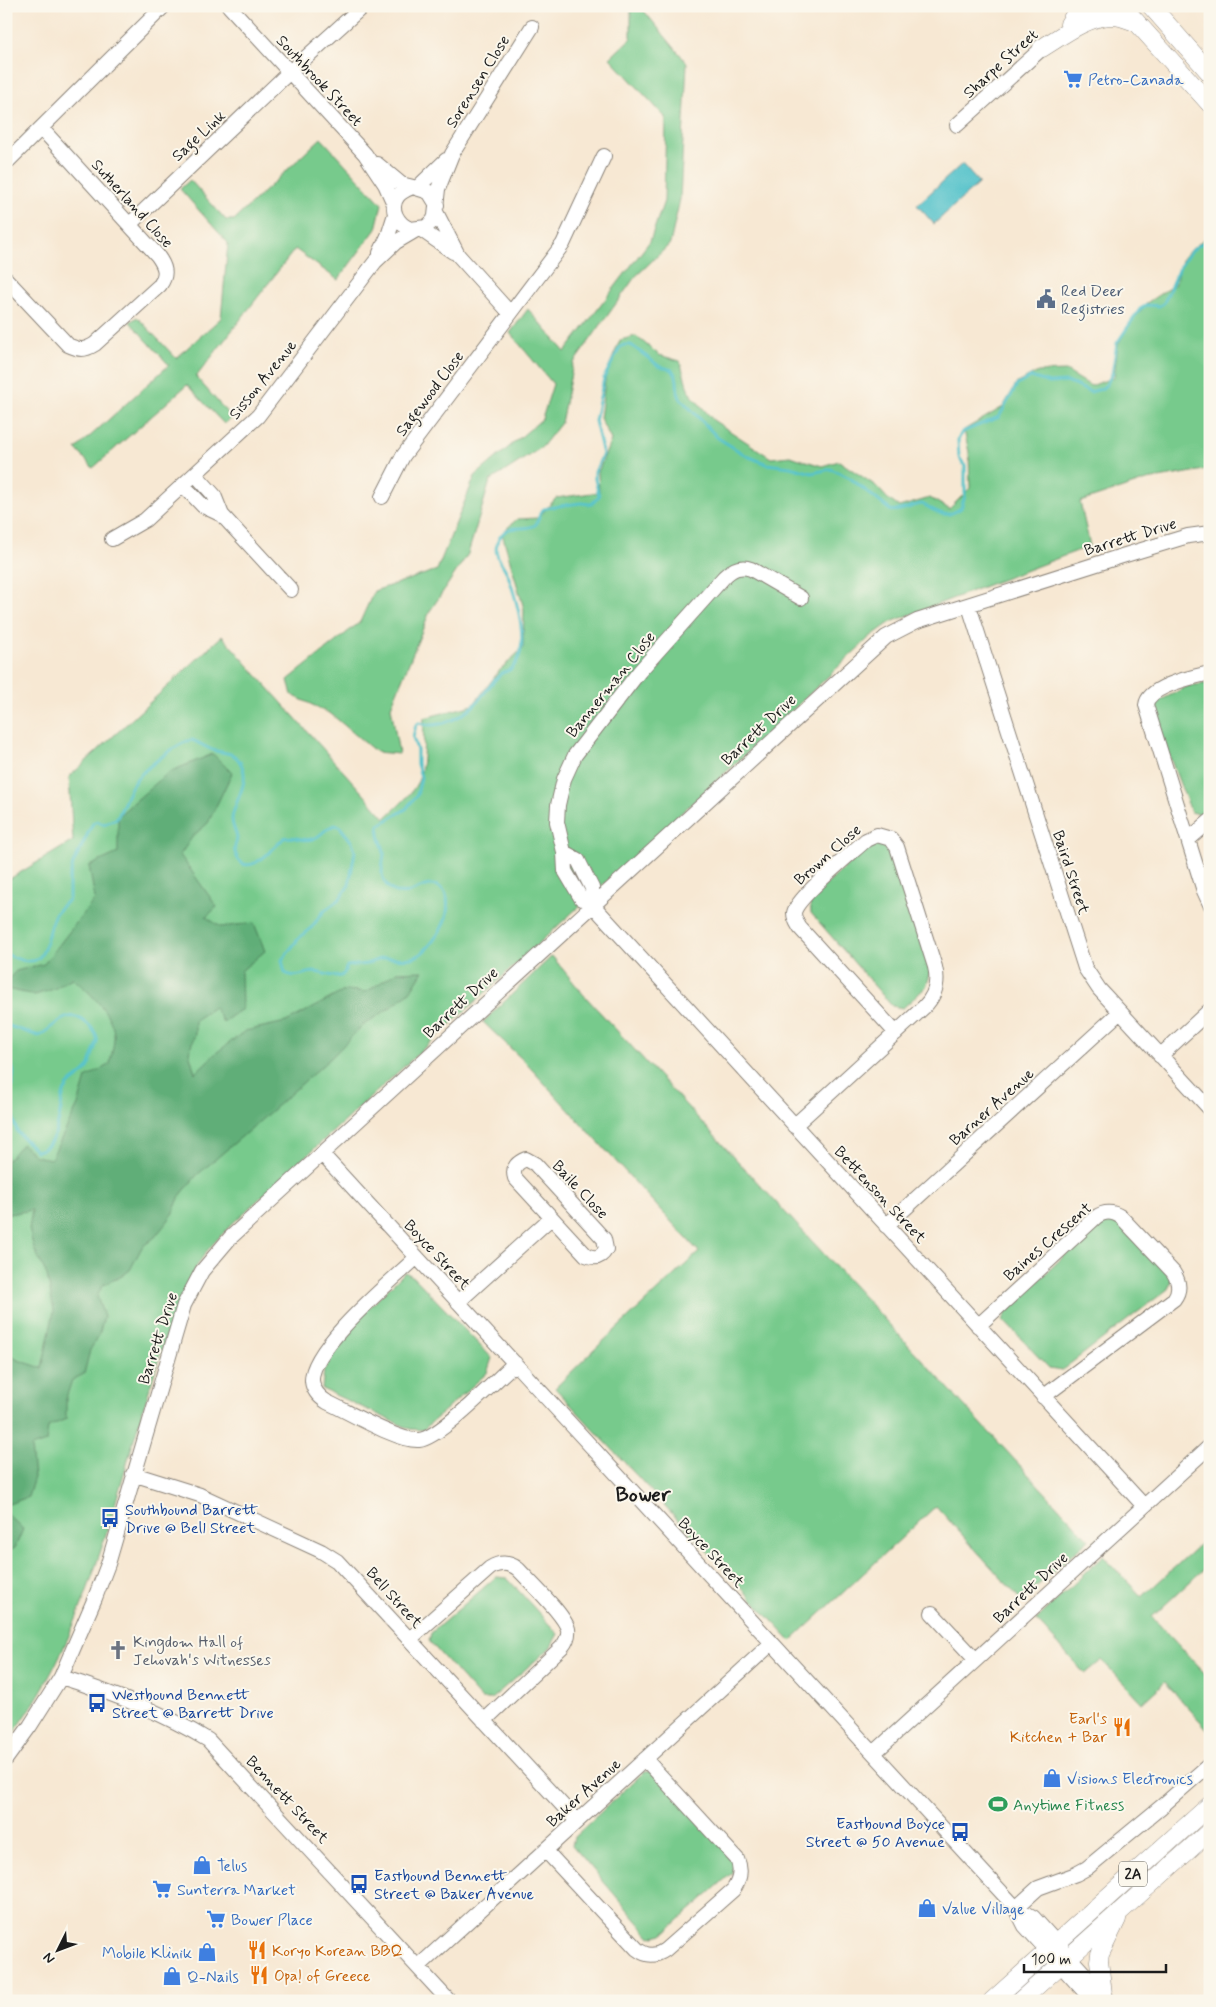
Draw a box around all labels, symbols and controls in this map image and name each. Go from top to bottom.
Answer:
street label: Sharpe Street [959,25,1043,103]
street label: Southbrook Street [271,31,367,131]
street label: Sorensen Close [441,32,515,132]
supermarket icon: Petro-Canada [1062,68,1084,90]
place label: Petro-Canada [1088,70,1184,91]
street label: Sage Link [168,106,231,167]
street label: Sutherland Close [86,155,177,253]
place label: Red Deer Registries [1061,281,1125,321]
public building icon: Red Deer Registries [1035,288,1057,310]
street label: Sisson Avenue [225,335,302,424]
street label: Sagewood Close [391,347,470,441]
street label: Barrett Drive [1082,513,1179,561]
street label: Bannerman Close [562,628,660,742]
street label: Barrett Drive [717,690,801,770]
street label: Brown Close [790,820,866,890]
street label: Baird Street [1047,828,1094,918]
street label: Barrett Drive [419,963,503,1043]
street label: Barner Avenue [945,1063,1039,1151]
street label: Bettenson Street [829,1142,931,1249]
street label: Baile Close [547,1156,613,1224]
street label: Baines Crescent [999,1198,1097,1286]
street label: Boyce Street [399,1215,475,1295]
street label: Barrett Drive [134,1290,183,1387]
district label: Bower [615,1481,672,1509]
place label: Southbound Barrett Drive @ Bell Street [125,1500,259,1539]
bus stop icon: Southbound Barrett Drive @ Bell Street [99,1507,121,1529]
street label: Boyce Street [673,1513,749,1593]
street label: Barrett Drive [989,1548,1073,1628]
street label: Bell Street [361,1563,427,1633]
place label: Kingdom Hall of Jehovah's Witnesses [133,1632,271,1671]
church icon: Kingdom Hall of Jehovah's Witnesses [107,1639,129,1661]
place label: Westbound Bennett Street @ Barrett Drive [112,1685,274,1724]
bus stop icon: Westbound Bennett Street @ Barrett Drive [86,1692,108,1714]
place label: Earl's Kitchen + Bar [1010,1709,1107,1748]
restaurant icon: Earl's Kitchen + Bar [1111,1716,1133,1738]
street label: Bennett Street [241,1752,333,1849]
street label: Baker Avenue [542,1754,626,1832]
shop icon: Visions Electronics [1041,1767,1063,1789]
place label: Visions Electronics [1067,1769,1193,1790]
sports icon: Anytime Fitness [987,1793,1009,1815]
place label: Anytime Fitness [1013,1795,1124,1816]
place label: Eastbound Boyce Street @ 50 Avenue [806,1814,945,1853]
bus stop icon: Eastbound Boyce Street @ 50 Avenue [949,1821,971,1843]
shop icon: Telus [191,1854,213,1876]
place label: Telus [217,1856,247,1877]
road number: 2A [1119,1862,1147,1886]
place label: Eastbound Bennett Street @ Baker Avenue [374,1866,534,1905]
bus stop icon: Eastbound Bennett Street @ Baker Avenue [348,1873,370,1895]
supermarket icon: Sunterra Market [151,1878,173,1900]
place label: Sunterra Market [177,1880,296,1901]
shop icon: Value Village [916,1897,938,1919]
place label: Value Village [942,1899,1025,1920]
supermarket icon: Bower Place [205,1908,227,1930]
place label: Bower Place [231,1910,313,1931]
north arrow [32,1924,82,1974]
restaurant icon: Koryo Korean BBQ [246,1939,268,1961]
shop icon: Mobile Klinik [196,1941,218,1963]
place label: Koryo Korean BBQ [272,1941,403,1962]
scale bar [1024,1942,1166,1974]
place label: Mobile Klinik [102,1943,192,1964]
text: N [39,1949,59,1968]
text: 100 m [1031,1950,1071,1970]
restaurant icon: Opa! of Greece [248,1964,270,1986]
shop icon: Q-Nails [161,1965,183,1987]
place label: Opa! of Greece [274,1966,371,1987]
place label: Q-Nails [187,1967,239,1988]

